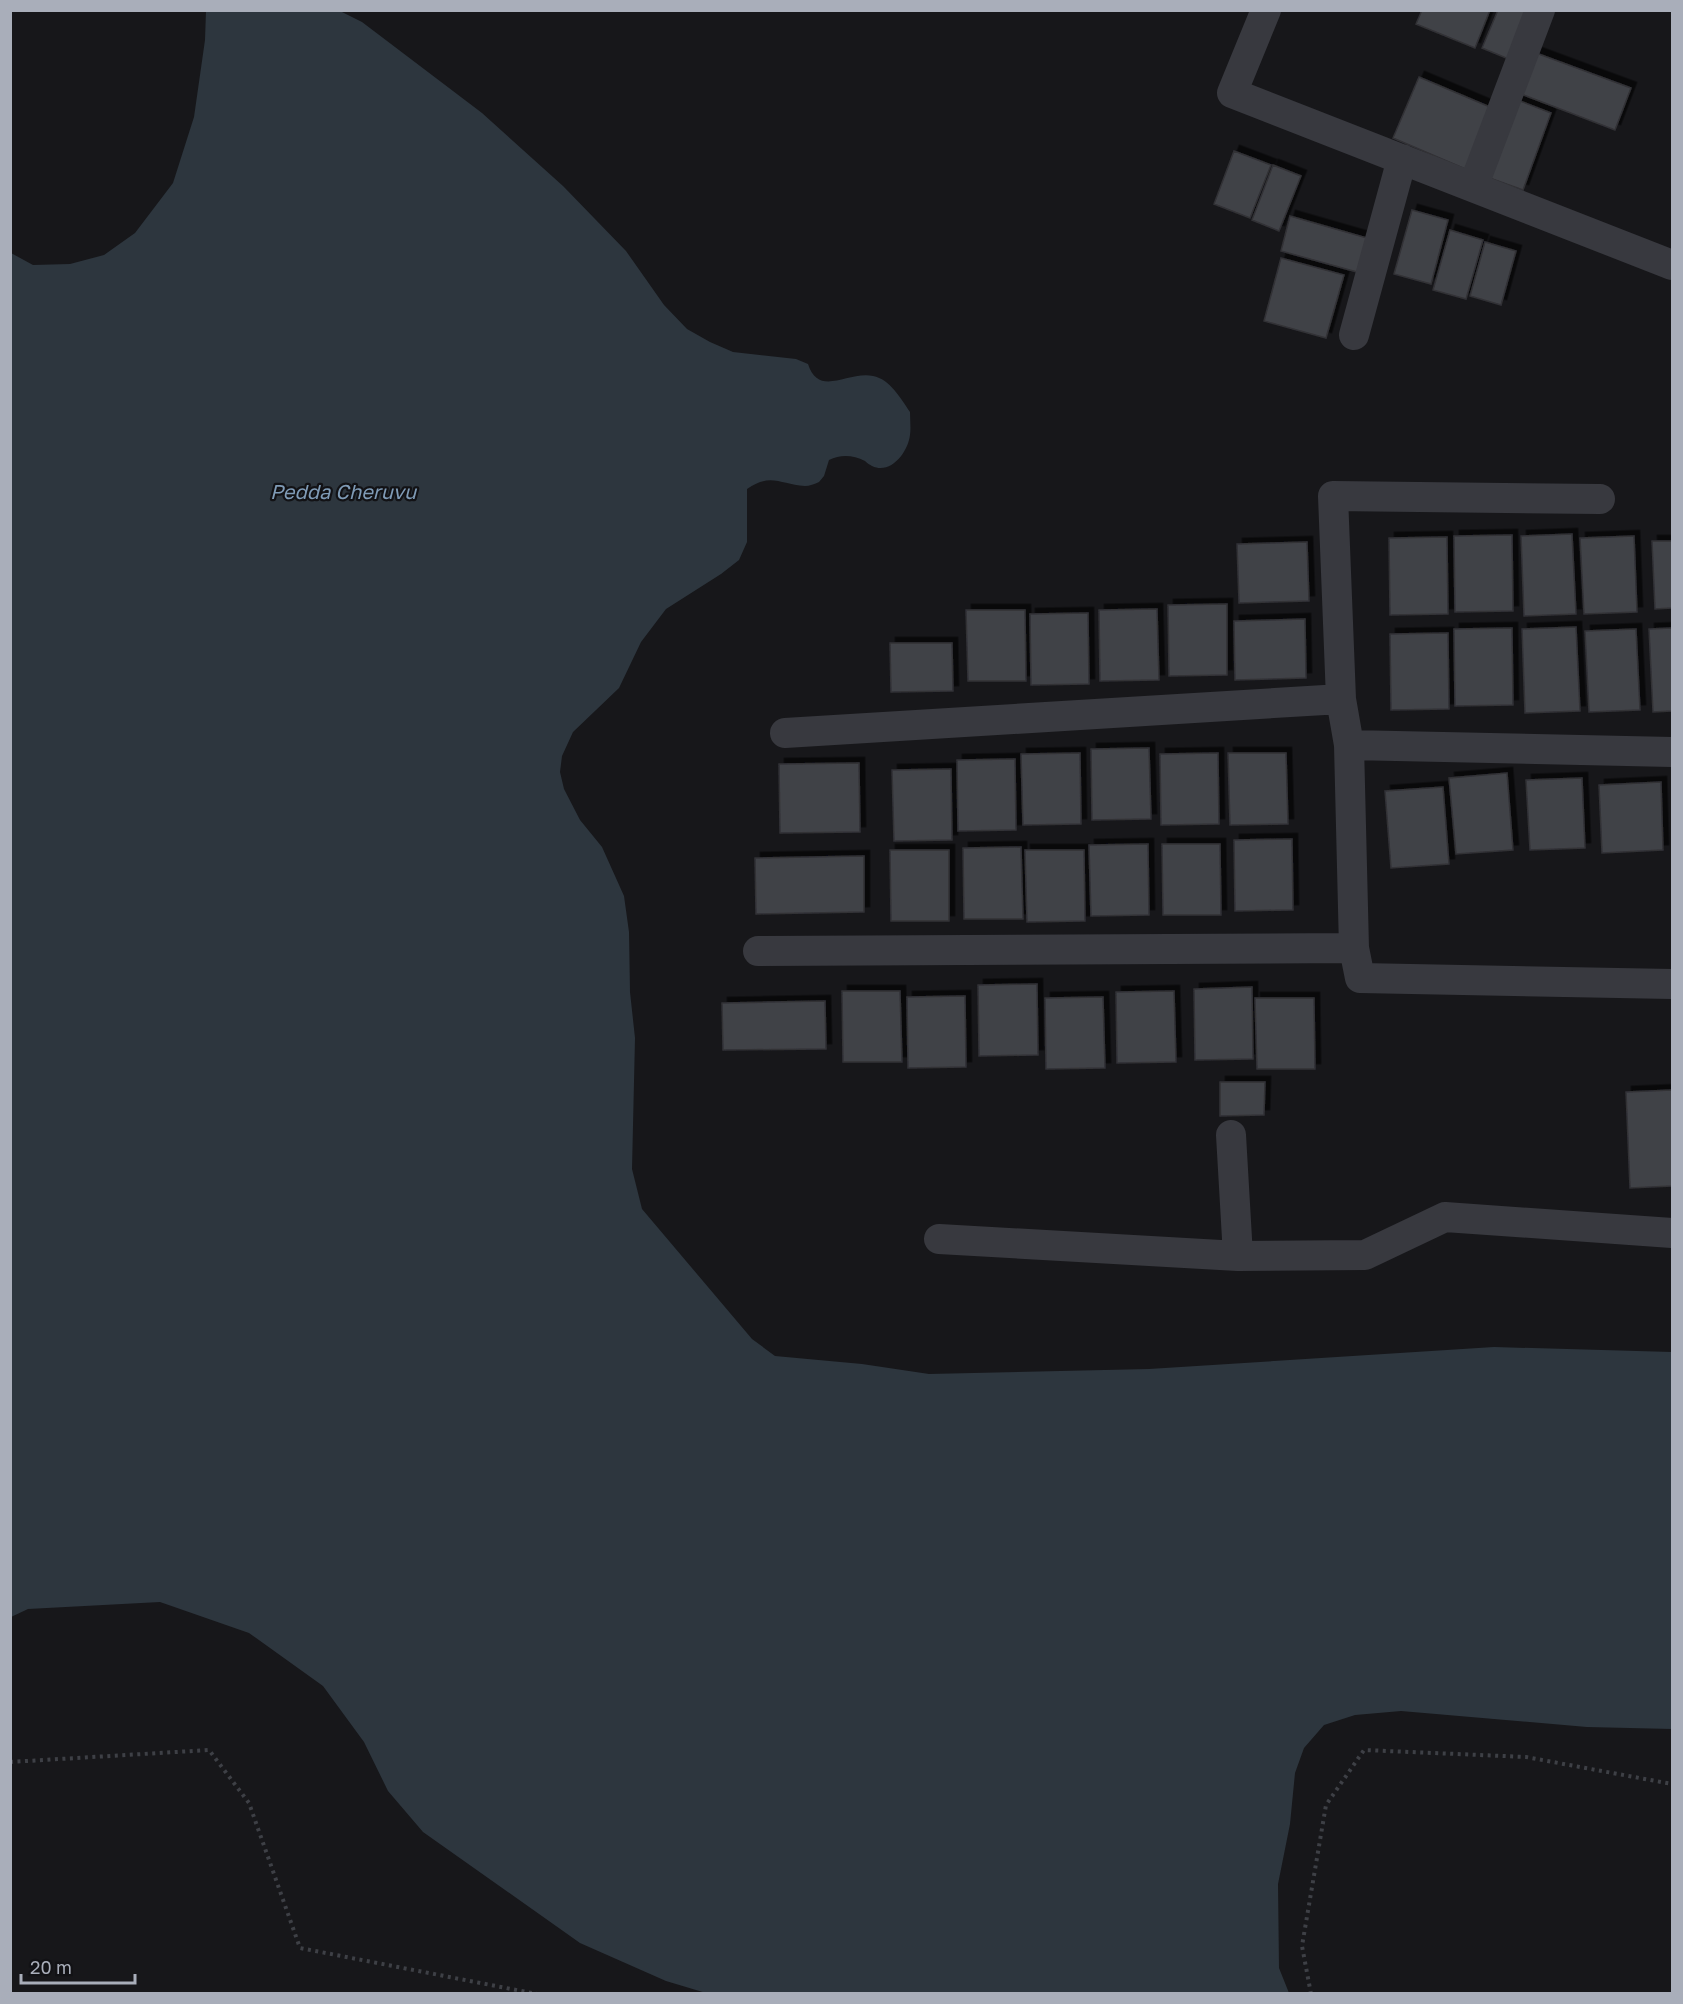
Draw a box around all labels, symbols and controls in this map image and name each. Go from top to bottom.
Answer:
water label: Pedda Cheruvu [270,479,418,503]
scale bar [21,1947,135,1985]
text: 20 m [30,1956,72,1978]

